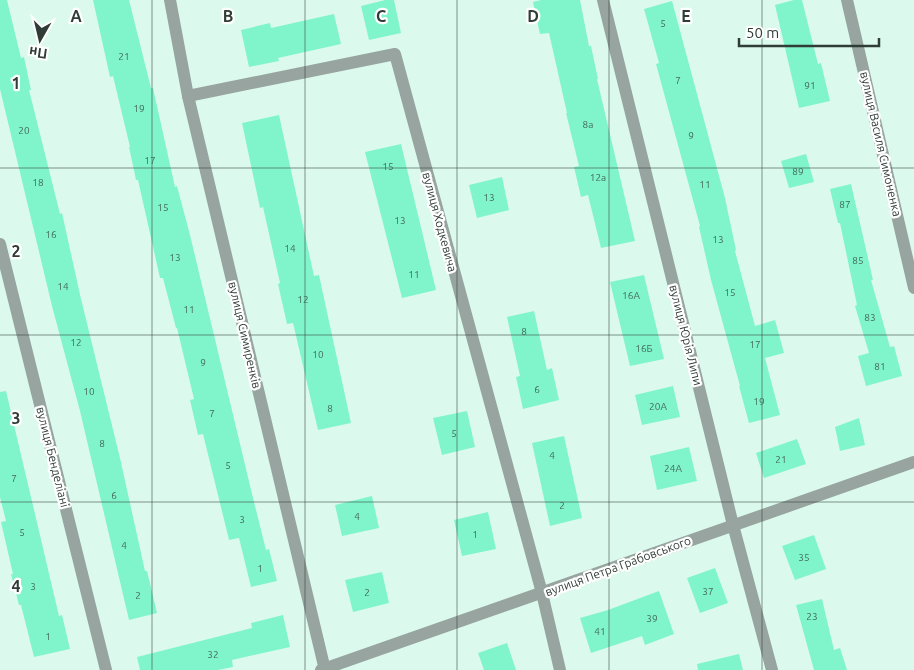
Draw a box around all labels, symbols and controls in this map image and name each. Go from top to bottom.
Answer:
text: A [70,7,82,25]
text: B [223,7,233,25]
text: C [376,7,386,25]
text: D [527,7,539,25]
text: E [681,7,691,25]
north arrow [15,15,65,65]
scale bar [739,15,879,47]
house number: 5 [660,18,666,29]
text: 50 m [746,24,779,41]
text: Пн [28,44,48,62]
house number: 21 [118,51,130,62]
street label: вулиця Василя Симоненка [858,70,904,218]
text: 1 [11,74,21,92]
house number: 7 [675,75,681,86]
house number: 91 [804,80,816,91]
house number: 19 [133,103,145,114]
house number: 8а [583,119,593,130]
house number: 20 [18,125,30,136]
house number: 9 [688,130,694,141]
house number: 17 [144,155,156,166]
house number: 15 [382,161,394,172]
house number: 89 [792,166,804,177]
street label: вулиця Ходкевича [420,171,460,273]
house number: 12а [590,172,606,183]
house number: 18 [32,177,44,188]
house number: 11 [699,179,711,190]
house number: 13 [483,192,495,203]
house number: 87 [839,199,851,210]
house number: 15 [157,202,169,213]
house number: 13 [394,215,406,226]
house number: 16 [45,229,57,240]
house number: 13 [712,234,724,245]
text: 2 [11,242,21,260]
house number: 14 [284,243,296,254]
house number: 13 [169,252,181,263]
house number: 85 [852,255,864,266]
house number: 11 [408,269,420,280]
street label: вулиця Симиренків [226,280,264,390]
house number: 14 [57,281,69,292]
street label: вулиця Юрія Липи [667,283,705,387]
house number: 15 [724,287,736,298]
house number: 16А [622,290,640,301]
house number: 12 [297,294,309,305]
house number: 11 [183,304,195,315]
house number: 83 [864,312,876,323]
house number: 8 [521,326,527,337]
house number: 12 [70,337,82,348]
house number: 17 [749,339,761,350]
house number: 16Б [635,343,653,354]
house number: 10 [312,349,324,360]
house number: 9 [200,357,206,368]
house number: 81 [874,361,886,372]
house number: 6 [534,384,540,395]
house number: 10 [83,386,95,397]
house number: 19 [753,396,765,407]
house number: 20А [649,401,667,412]
house number: 8 [327,403,333,414]
street label: вулиця Бенделіані [34,405,72,509]
house number: 7 [209,408,215,419]
text: 3 [11,409,21,427]
house number: 5 [451,428,457,439]
house number: 8 [99,438,105,449]
house number: 4 [549,450,555,461]
house number: 21 [775,454,787,465]
house number: 5 [225,460,231,471]
house number: 24А [664,463,682,474]
house number: 7 [11,473,17,484]
house number: 6 [111,490,117,501]
house number: 2 [559,500,565,511]
house number: 4 [354,511,360,522]
house number: 3 [239,514,245,525]
house number: 5 [19,527,25,538]
house number: 1 [472,529,478,540]
street label: вулиця Петра Грабовського [543,534,693,598]
house number: 4 [121,540,127,551]
house number: 35 [798,552,810,563]
house number: 1 [257,563,263,574]
text: 4 [11,577,21,595]
house number: 3 [30,581,36,592]
house number: 37 [702,586,714,597]
house number: 2 [364,587,370,598]
house number: 2 [135,590,141,601]
house number: 23 [806,611,818,622]
house number: 39 [646,613,658,624]
house number: 41 [594,626,606,637]
house number: 1 [45,631,51,642]
house number: 32 [207,649,219,660]

